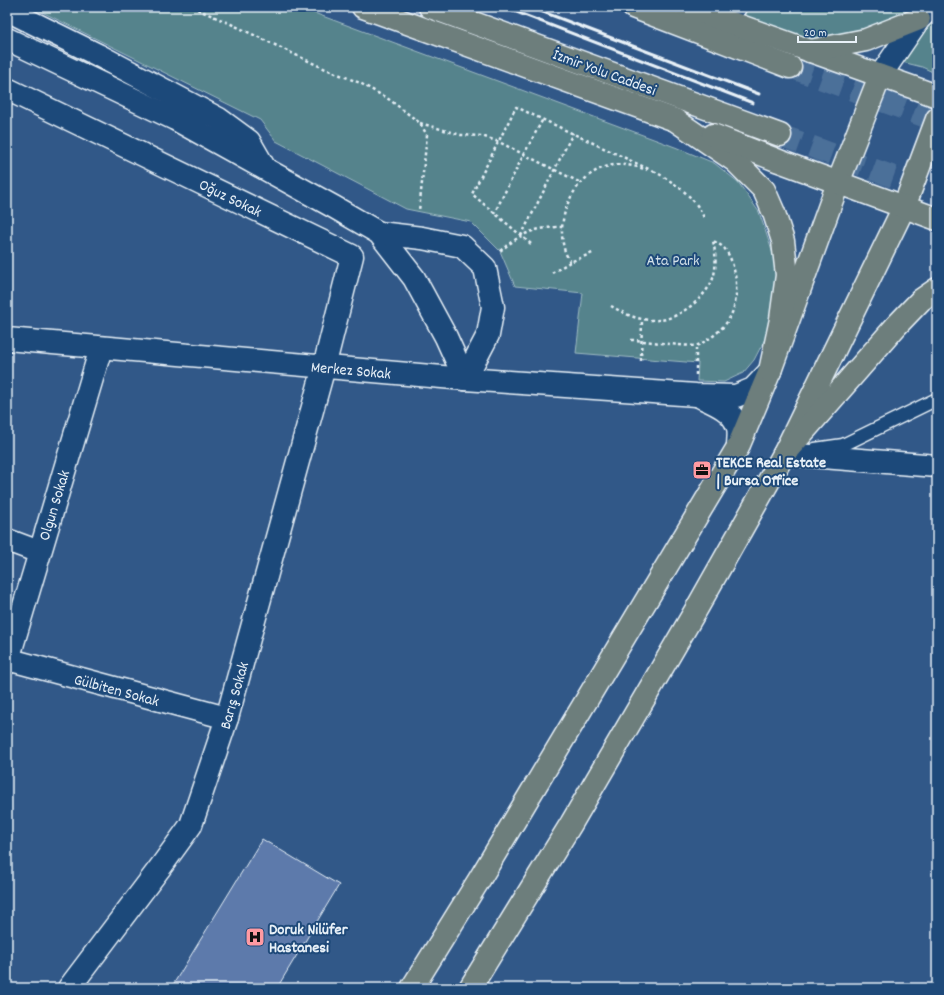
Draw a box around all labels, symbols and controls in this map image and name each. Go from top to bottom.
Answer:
scale bar [798,18,856,44]
text: 20 m [804,25,827,42]
street label: İzmir Yolu Caddesi [549,44,659,103]
street label: Oğuz Sokak [194,174,265,224]
park label: Ata Park [646,250,700,273]
street label: Merkez Sokak [310,357,392,386]
place label: TEKCE Real Estate | Bursa Office [716,452,826,493]
office icon: TEKCE Real Estate | Bursa Office [691,459,713,481]
street label: Olgun Sokak [34,468,77,544]
street label: Barış Sokak [215,659,256,732]
street label: Gülbiten Sokak [71,669,162,714]
place label: Doruk Nilüfer Hastanesi [269,919,349,960]
hospital icon: Doruk Nilüfer Hastanesi [244,926,266,948]

